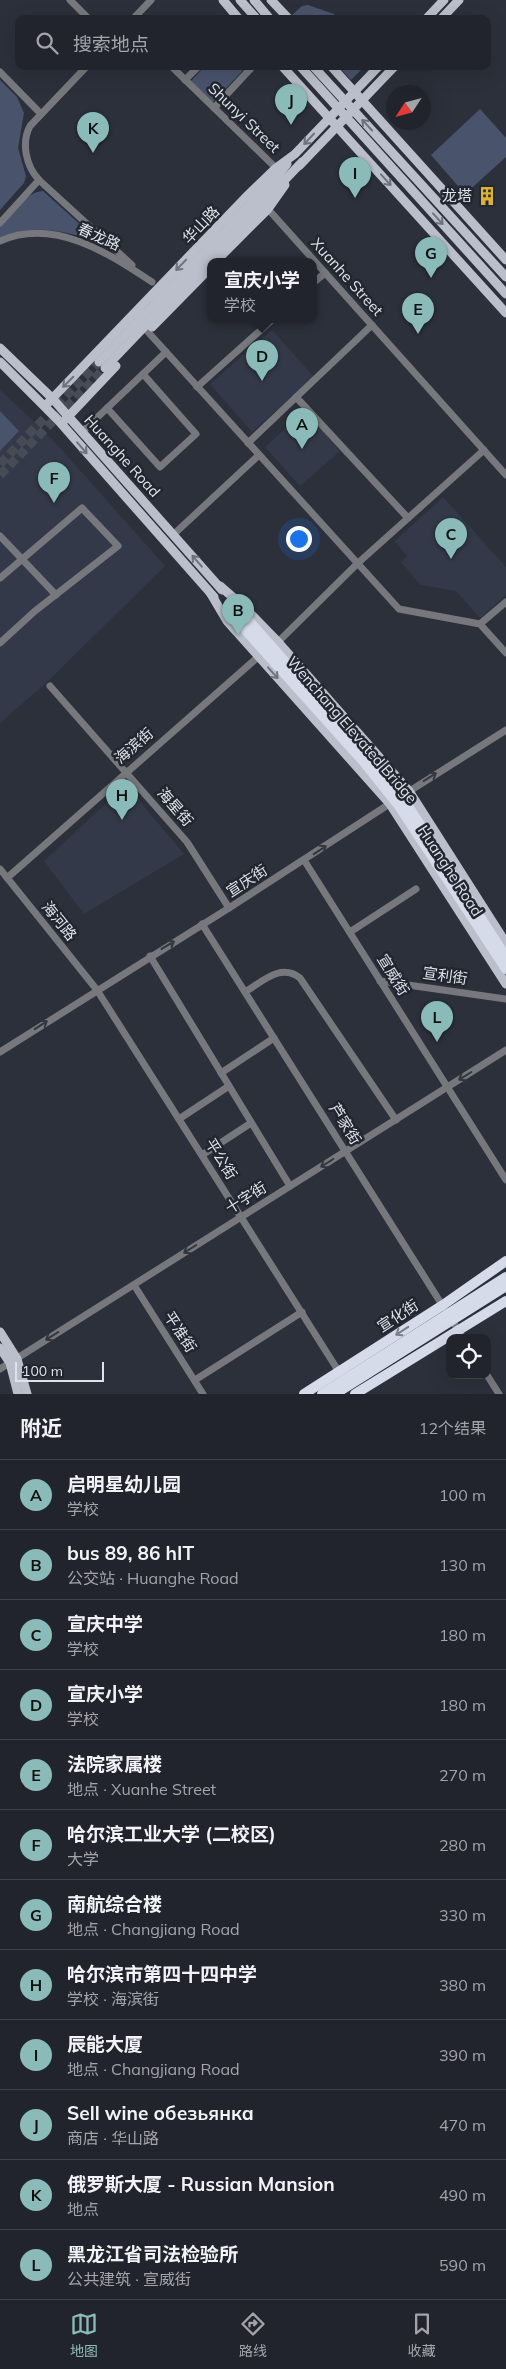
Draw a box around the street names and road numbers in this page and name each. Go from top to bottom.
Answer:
street label: Shunyi Street [205,79,284,157]
street label: 华山路 [178,202,223,247]
street label: 春龙路 [75,219,124,254]
street label: Xuanhe Street [307,234,387,320]
street label: Huanghe Road [80,410,164,501]
street label: Wenchang Elevated Bridge [283,652,421,807]
street label: 海滨街 [110,724,157,768]
street label: 海星街 [153,783,197,830]
street label: Huanghe Road [414,822,487,920]
street label: 宣庆街 [223,860,271,901]
street label: 海河路 [38,897,81,944]
street label: 宣威街 [373,951,413,999]
street label: 宣利街 [421,963,469,988]
street label: 芦家街 [325,1100,365,1148]
street label: 平公街 [201,1135,241,1183]
street label: 十字街 [222,1178,270,1218]
street label: 宣化街 [374,1295,422,1336]
street label: 平准街 [160,1308,201,1356]

